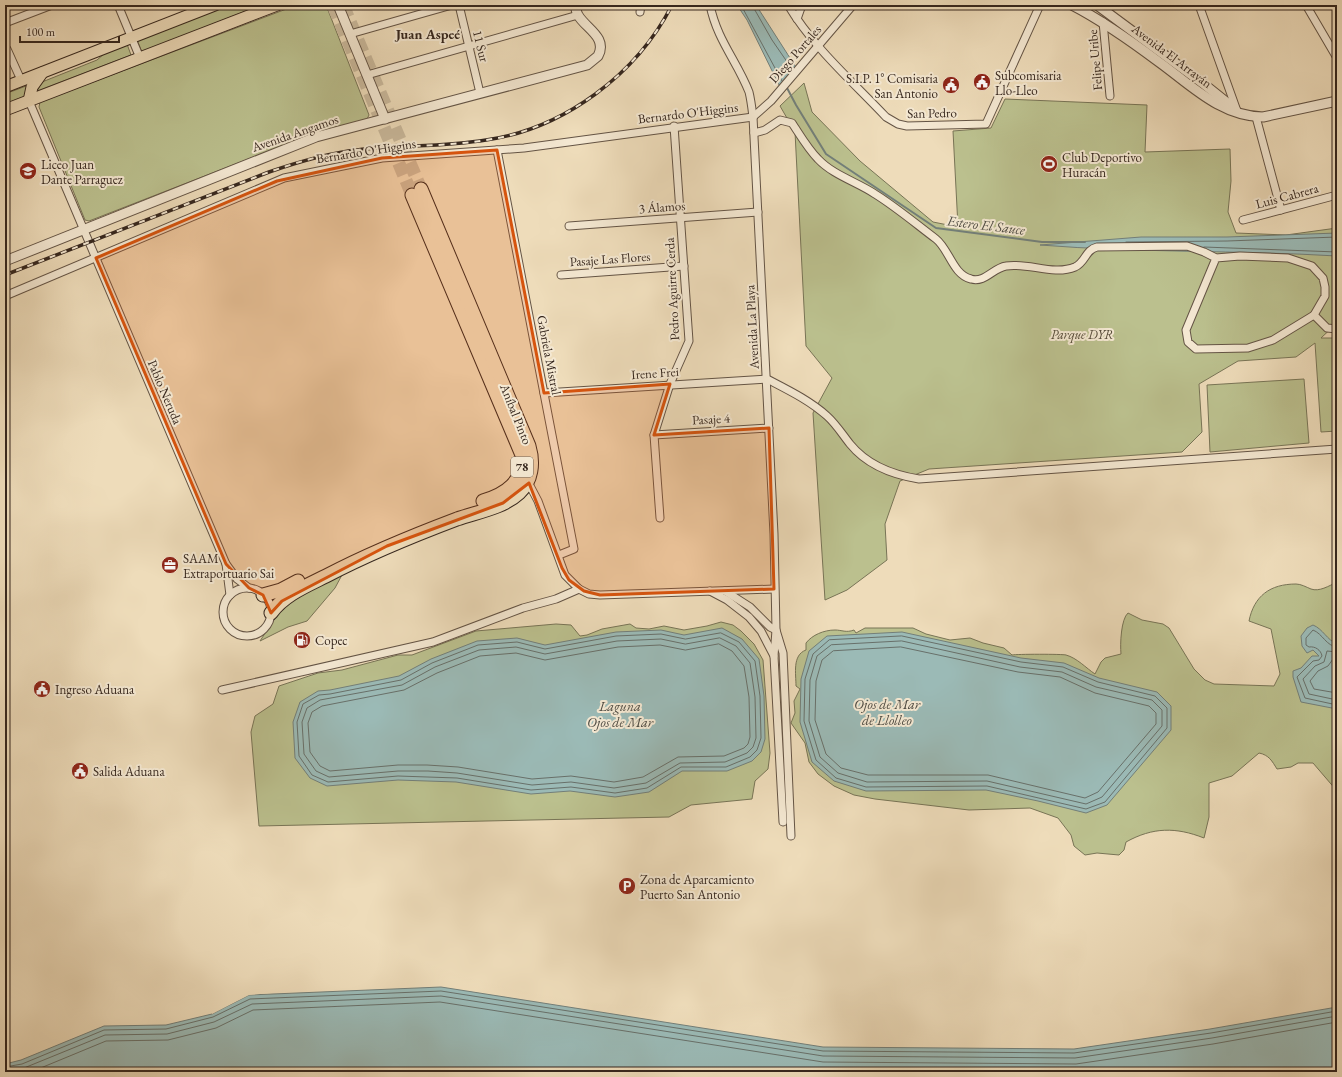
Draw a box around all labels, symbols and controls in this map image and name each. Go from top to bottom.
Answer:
scale bar [20,18,119,44]
street label: Avenida El Arrayán [1128,20,1216,92]
street label: Diego Portales [765,21,825,87]
text: 100 m [26,24,56,40]
district label: Juan Aspeé [394,25,460,43]
street label: 11 Sur [469,28,493,64]
street label: Felipe Uribe [1084,29,1106,91]
place label: Subcomisaria Llo-Lleo [995,67,1062,99]
place label: S.I.P. 1° Comisaria San Antonio [846,70,939,102]
public building icon: Subcomisaria Llo-Lleo [972,72,992,92]
public building icon: S.I.P. 1° Comisaria San Antonio [941,75,961,95]
street label: Bernardo O'Higgins [637,98,739,128]
street label: San Pedro [907,104,957,122]
street label: Avenida Angamos [249,110,341,156]
street label: Bernardo O'Higgins [315,135,417,167]
place label: Club Deportivo Huracán [1062,149,1142,181]
sports icon: Club Deportivo Huracán [1039,154,1059,174]
place label: Liceo Juan Dante Parraguez [41,156,123,188]
school or university icon: Liceo Juan Dante Parraguez [18,161,38,181]
street label: Luis Cabrera [1254,179,1321,213]
street label: 3 Álamos [638,197,686,217]
water label: Estero El Sauce [945,211,1026,239]
street label: Pedro Aguirre Cerda [661,236,683,341]
street label: Pasaje Las Flores [569,248,651,270]
street label: Avenida La Playa [741,284,763,371]
street label: Gabriela Mistral [533,314,565,396]
park label: Parque DYR [1051,326,1113,344]
street label: Pablo Neruda [144,357,187,428]
street label: Irene Frei [631,363,679,383]
street label: Aníbal Pinto [496,380,536,447]
street label: Pasaje 4 [692,409,731,428]
road number: 78 [511,457,533,477]
place label: SAAM Extraportuario Sai [183,550,274,582]
office icon: SAAM Extraportuario Sai [160,555,180,575]
fuel station icon: Copec [292,630,312,650]
place label: Copec [315,632,348,649]
public building icon: Ingreso Aduana [32,679,52,699]
place label: Ingreso Aduana [55,681,135,698]
water label: Ojos de Mar de Llolleo [854,695,921,729]
water label: Laguna Ojos de Mar [587,697,654,731]
public building icon: Salida Aduana [70,761,90,781]
place label: Salida Aduana [93,763,165,780]
place label: Zona de Aparcamiento Puerto San Antonio [640,871,754,903]
parking icon: Zona de Aparcamiento Puerto San Antonio [617,876,637,896]

